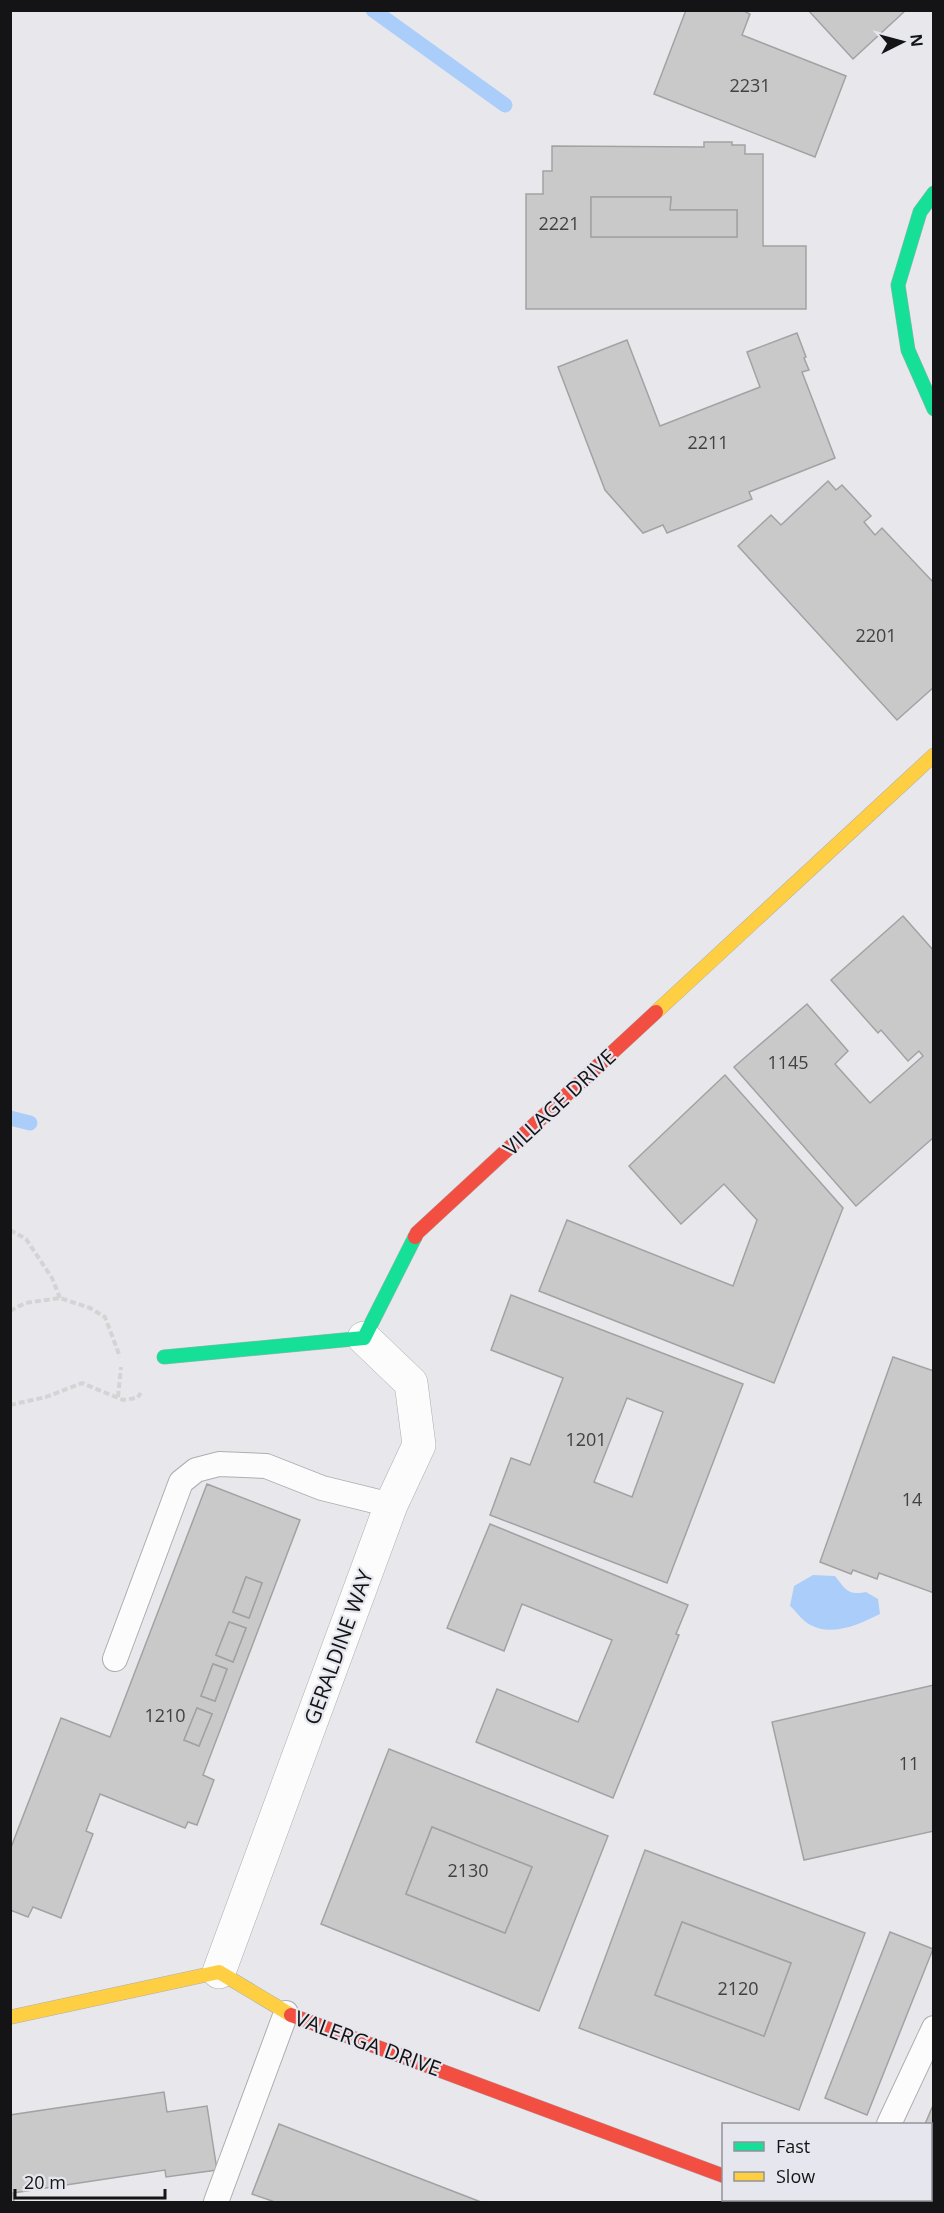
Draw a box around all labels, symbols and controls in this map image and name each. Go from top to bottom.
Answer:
north arrow [872,12,932,72]
text: N [905,33,929,48]
house number: 2231 [729,73,771,97]
house number: 2221 [538,211,580,235]
house number: 2211 [687,430,729,454]
house number: 2201 [855,623,897,647]
street label: VILLAGE DRIVE [497,1043,621,1161]
house number: 1145 [767,1050,809,1074]
house number: 1201 [565,1427,607,1451]
house number: 14 [902,1487,922,1511]
street label: GERALDINE WAY [297,1566,379,1728]
house number: 1210 [144,1703,186,1727]
house number: 11 [899,1751,919,1775]
house number: 2130 [447,1858,489,1882]
house number: 2120 [717,1976,759,2000]
street label: VALERGA DRIVE [291,2004,445,2082]
legend [722,2123,932,2201]
text: Fast [776,2134,810,2158]
scale bar [15,2162,165,2200]
text: Slow [776,2164,815,2188]
text: 20 m [24,2170,66,2194]

